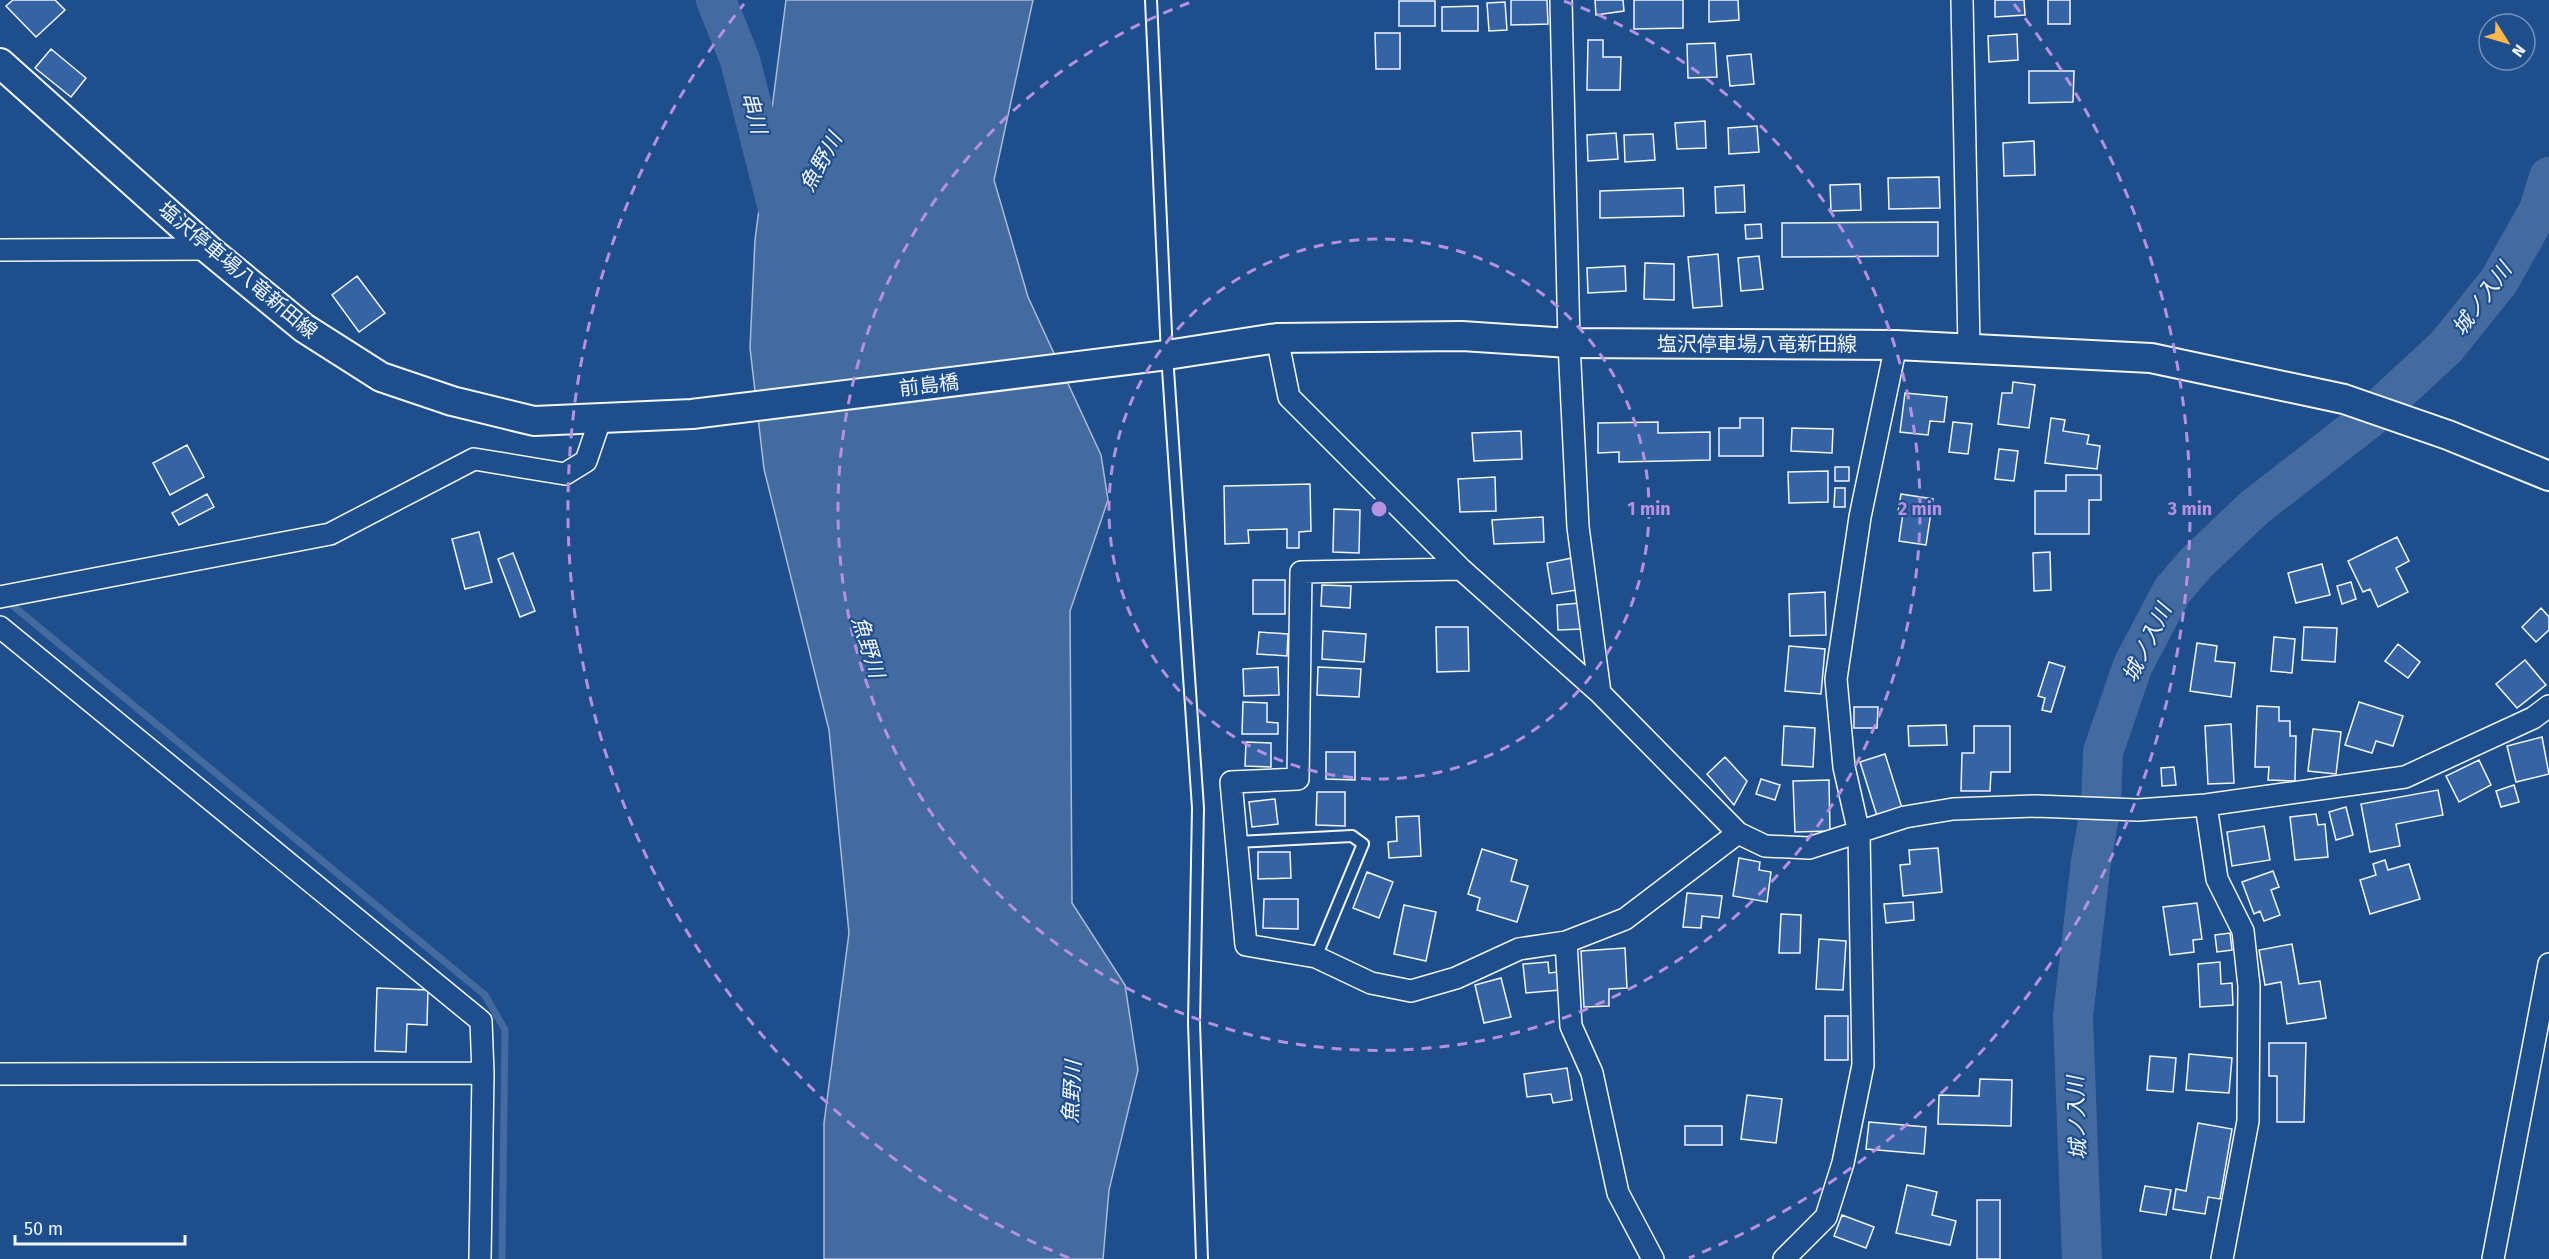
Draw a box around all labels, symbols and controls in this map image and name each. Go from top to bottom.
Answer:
north arrow [2477,12,2537,72]
text: N [2508,41,2529,61]
water label: 串川 [736,89,773,139]
water label: 魚野川 [794,126,849,196]
street label: 塩沢停車場八竜新田線 [154,197,322,343]
water label: 城ノ入川 [2447,256,2518,341]
street label: 塩沢停車場八竜新田線 [1657,332,1857,356]
street label: 前島橋 [898,369,960,401]
text: 1 min [1627,498,1671,520]
text: 2 min [1898,498,1942,520]
text: 3 min [2167,498,2212,520]
centre of rings [1369,499,1389,519]
water label: 城ノ入川 [2117,598,2178,686]
water label: 魚野川 [846,613,890,683]
water label: 魚野川 [1057,1058,1087,1124]
water label: 城ノ入川 [2062,1074,2091,1160]
scale bar [15,1208,184,1246]
text: 50 m [24,1218,63,1240]

